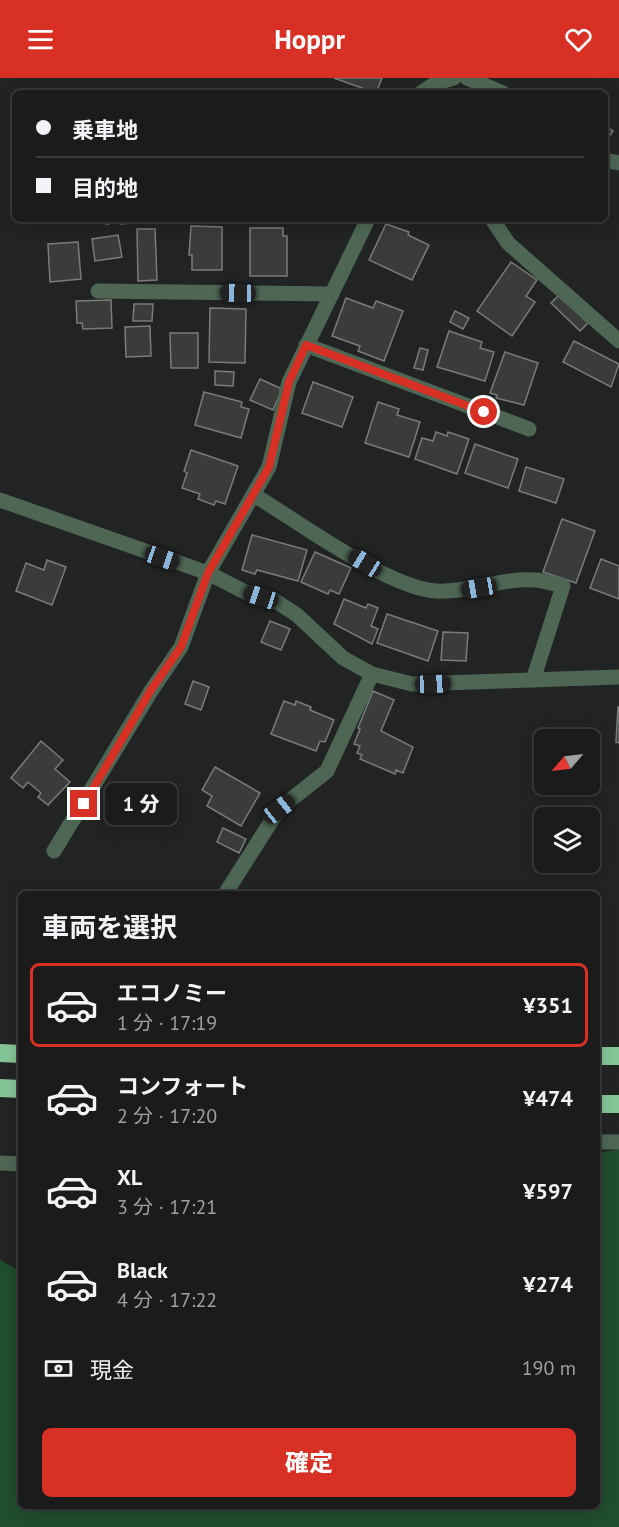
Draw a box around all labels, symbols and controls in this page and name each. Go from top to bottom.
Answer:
text: Hoppr [274,22,345,56]
icon: menu [24,23,57,56]
icon: heart [562,23,595,56]
text: 乗車地 [72,116,138,144]
text: 目的地 [72,174,138,202]
car [220,284,256,302]
route start [470,398,497,425]
car [142,544,182,572]
car [345,546,385,580]
car [460,576,498,600]
car [241,583,281,611]
car [415,674,451,694]
north arrow [534,729,600,795]
map controls [534,729,600,873]
callout: 1 分 [105,783,177,825]
route end [70,790,97,817]
text: 1 分 [123,791,159,817]
car [259,791,299,827]
button: layers [534,807,600,873]
text: 車両を選択 [42,910,177,944]
icon: car [45,978,99,1032]
text: エコノミー [117,979,227,1007]
text: ¥351 [523,991,573,1019]
text: 1 分 · 17:19 [117,1010,217,1036]
icon: car [45,1071,99,1125]
text: コンフォート [117,1072,248,1100]
text: ¥474 [523,1084,573,1112]
text: 2 分 · 17:20 [117,1103,217,1129]
text: XL [117,1163,142,1191]
icon: car [45,1164,99,1218]
text: ¥597 [523,1177,573,1205]
text: 3 分 · 17:21 [117,1194,217,1220]
text: Black [117,1256,168,1284]
icon: car [45,1257,99,1311]
text: ¥274 [523,1270,573,1298]
text: 4 分 · 17:22 [117,1287,217,1313]
icon: cash [42,1352,75,1385]
text: 190 m [522,1355,576,1381]
text: 現金 [90,1356,134,1384]
button: 確定 [42,1428,576,1497]

